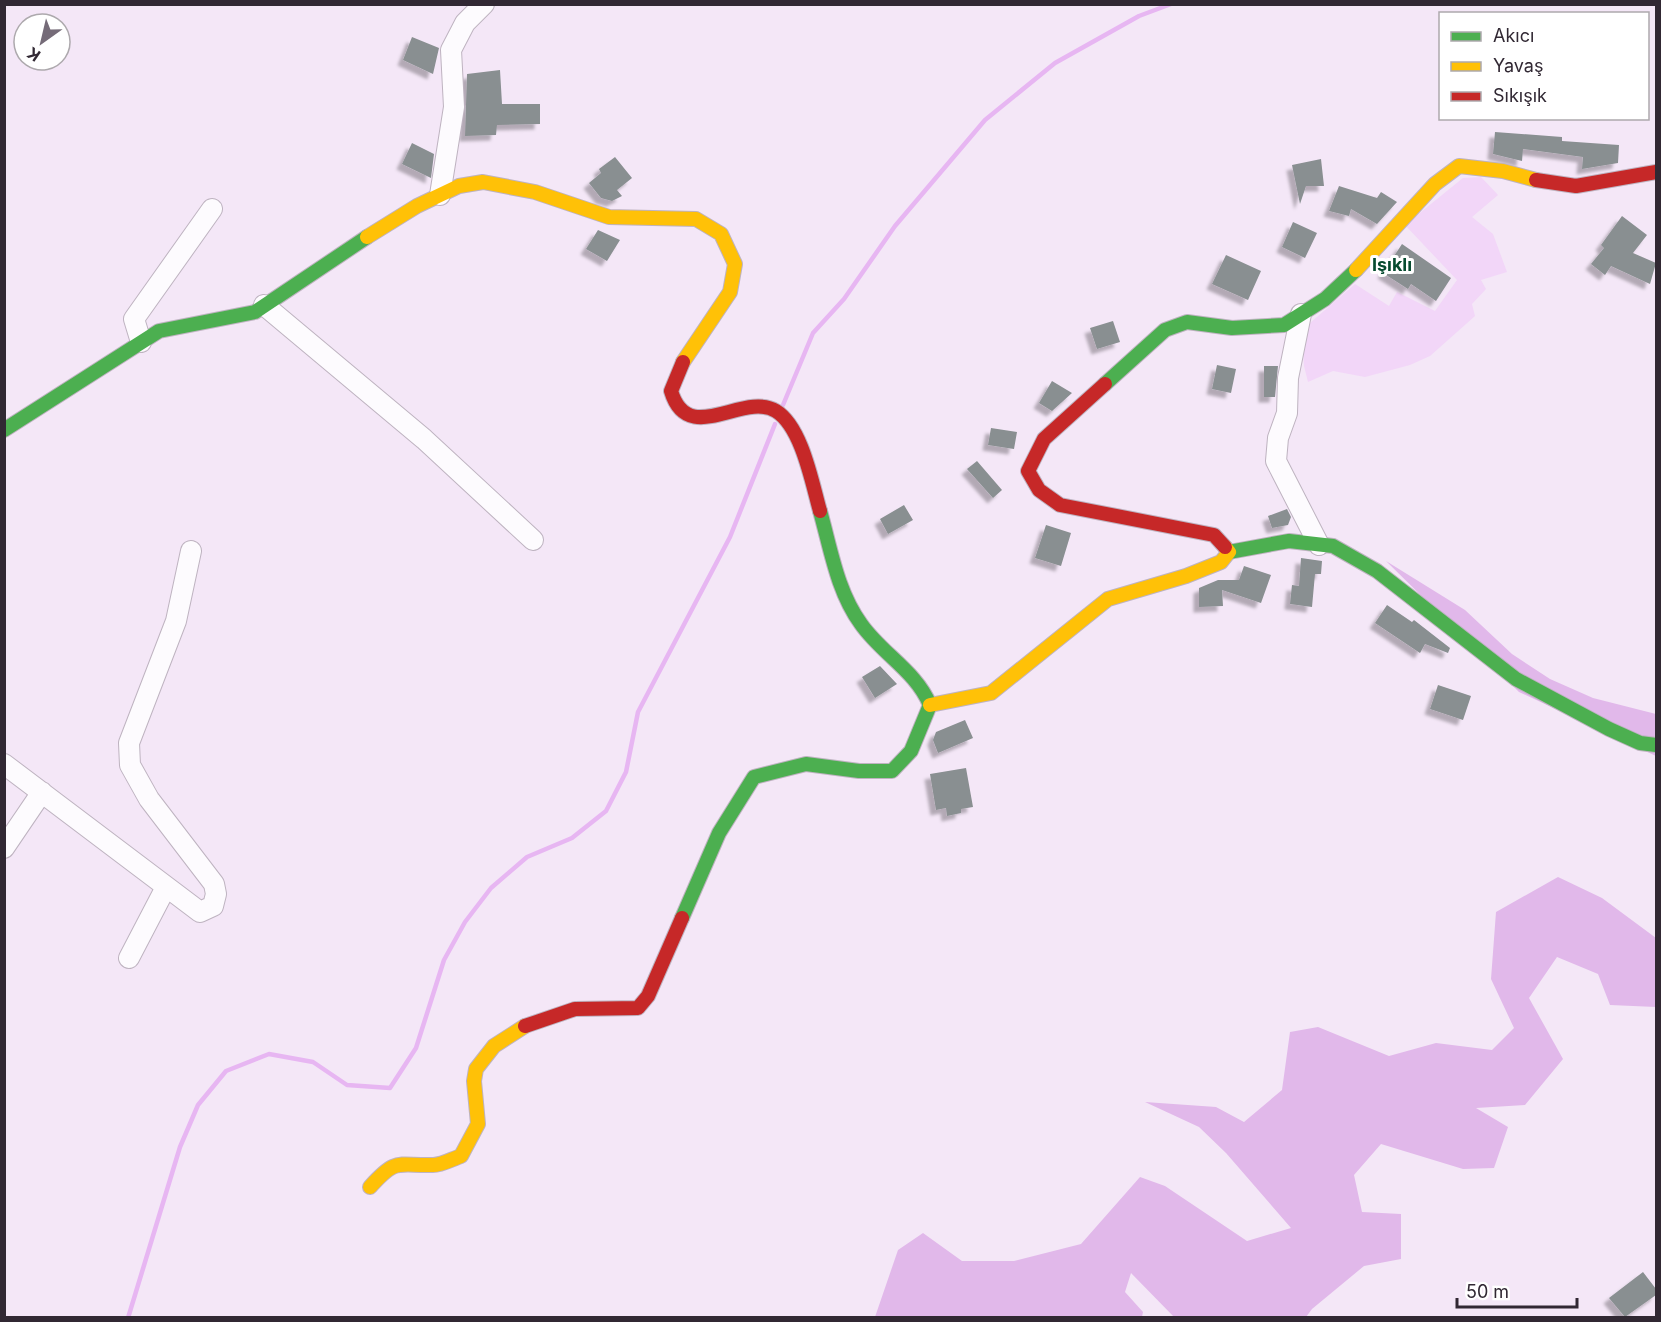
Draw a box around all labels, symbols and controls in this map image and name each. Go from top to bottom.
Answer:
north arrow [12,12,72,72]
legend [1439,12,1649,120]
text: Akıcı [1493,25,1534,46]
text: K [23,43,44,66]
text: Yavaş [1493,55,1543,76]
text: Sıkışık [1493,85,1547,106]
district label: Işıklı [1372,254,1412,275]
scale bar [1457,1271,1577,1309]
text: 50 m [1466,1281,1509,1302]

